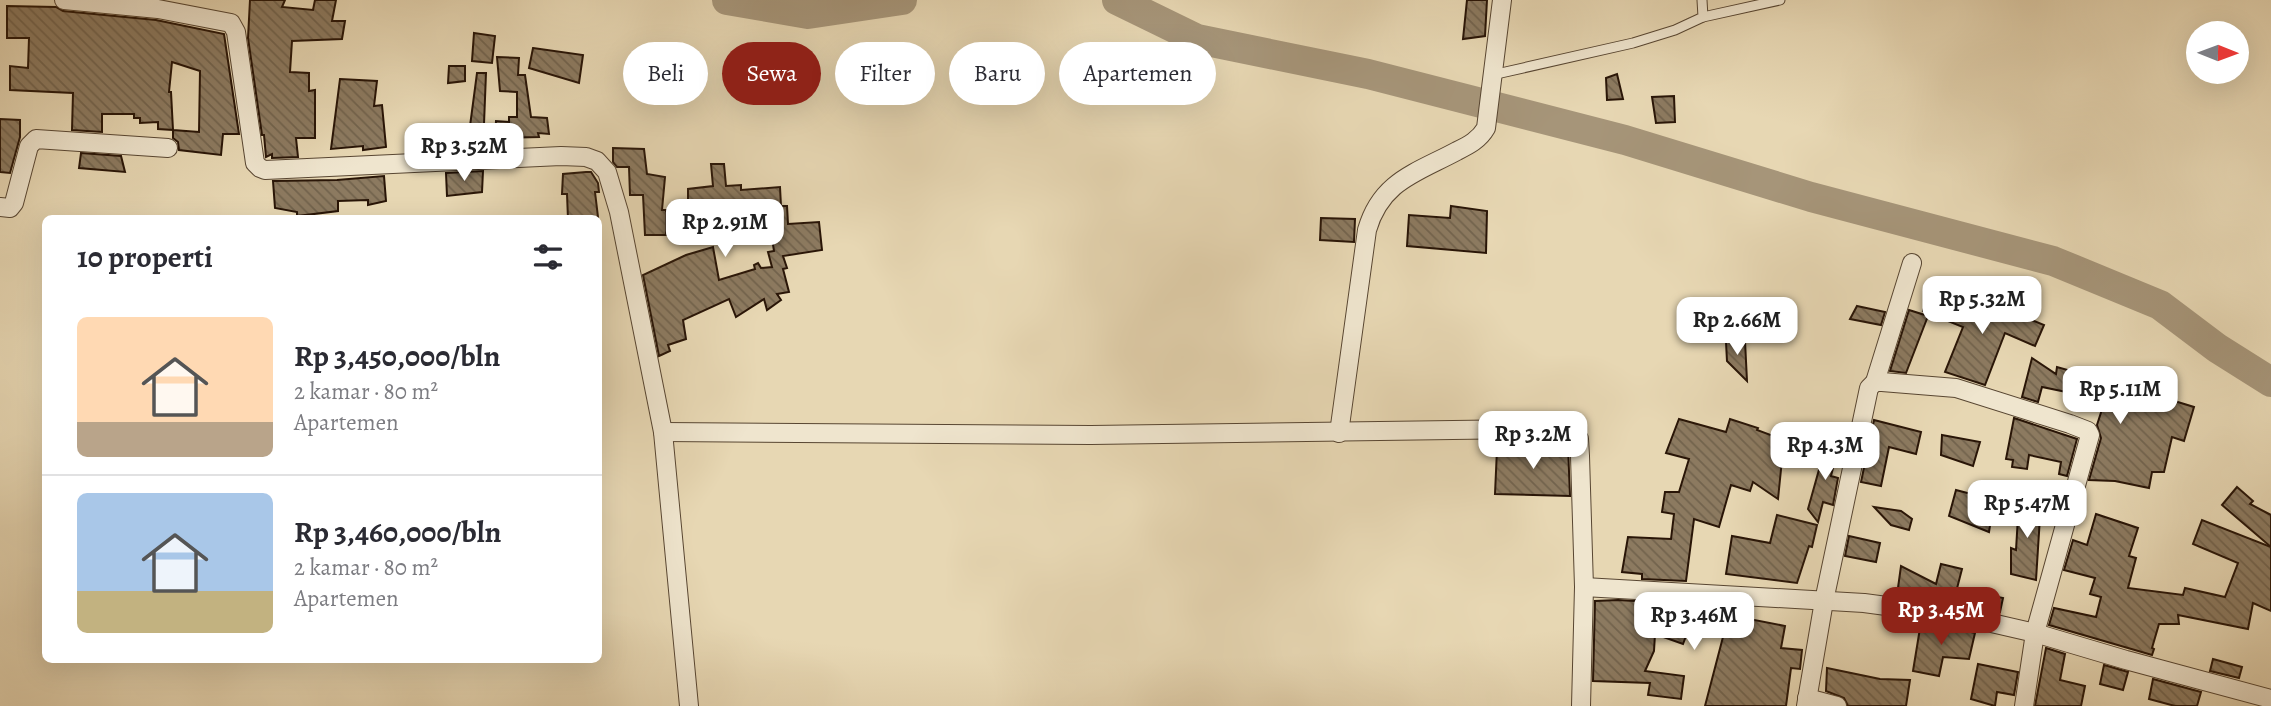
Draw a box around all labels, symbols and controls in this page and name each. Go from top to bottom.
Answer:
north arrow [2186,21,2249,84]
map controls [2186,21,2249,84]
chip: Beli [623,42,708,105]
chip: Sewa [722,42,821,105]
chip: Filter [835,42,935,105]
chip: Baru [949,42,1045,105]
chip: Apartemen [1059,42,1216,105]
pin: Rp 3.52M [392,124,536,183]
text: Rp 3.52M [420,130,508,161]
pin: Rp 2.91M [653,200,797,259]
text: Rp 2.91M [682,206,768,237]
text: 10 properti [77,237,213,277]
icon: filters [529,238,567,276]
pin: Rp 5.32M [1910,276,2054,336]
text: Rp 5.32M [1938,283,2026,314]
pin: Rp 2.66M [1665,298,1809,357]
text: Rp 2.66M [1693,304,1781,335]
text: Rp 3,450,000/bln [294,336,500,376]
icon: home [133,345,217,429]
pin: Rp 5.11M [2048,366,2192,426]
text: Rp 5.11M [2079,373,2161,404]
text: 2 kamar · 80 m² [294,376,438,407]
text: Apartemen [294,407,399,438]
pin: Rp 3.2M [1468,412,1598,471]
text: Rp 3.2M [1494,418,1572,449]
pin: Rp 4.3M [1760,422,1890,482]
text: Rp 4.3M [1786,429,1864,460]
pin: Rp 5.47M [1955,480,2099,540]
text: Rp 5.47M [1984,487,2070,518]
text: Rp 3,460,000/bln [294,512,501,552]
icon: home [133,521,217,605]
text: 2 kamar · 80 m² [294,552,438,583]
text: Apartemen [294,583,399,614]
pin: Rp 3.45M [1869,588,2013,647]
pin: Rp 3.46M [1622,592,1766,652]
text: Rp 3.45M [1898,594,1984,625]
text: Rp 3.46M [1650,599,1738,630]

